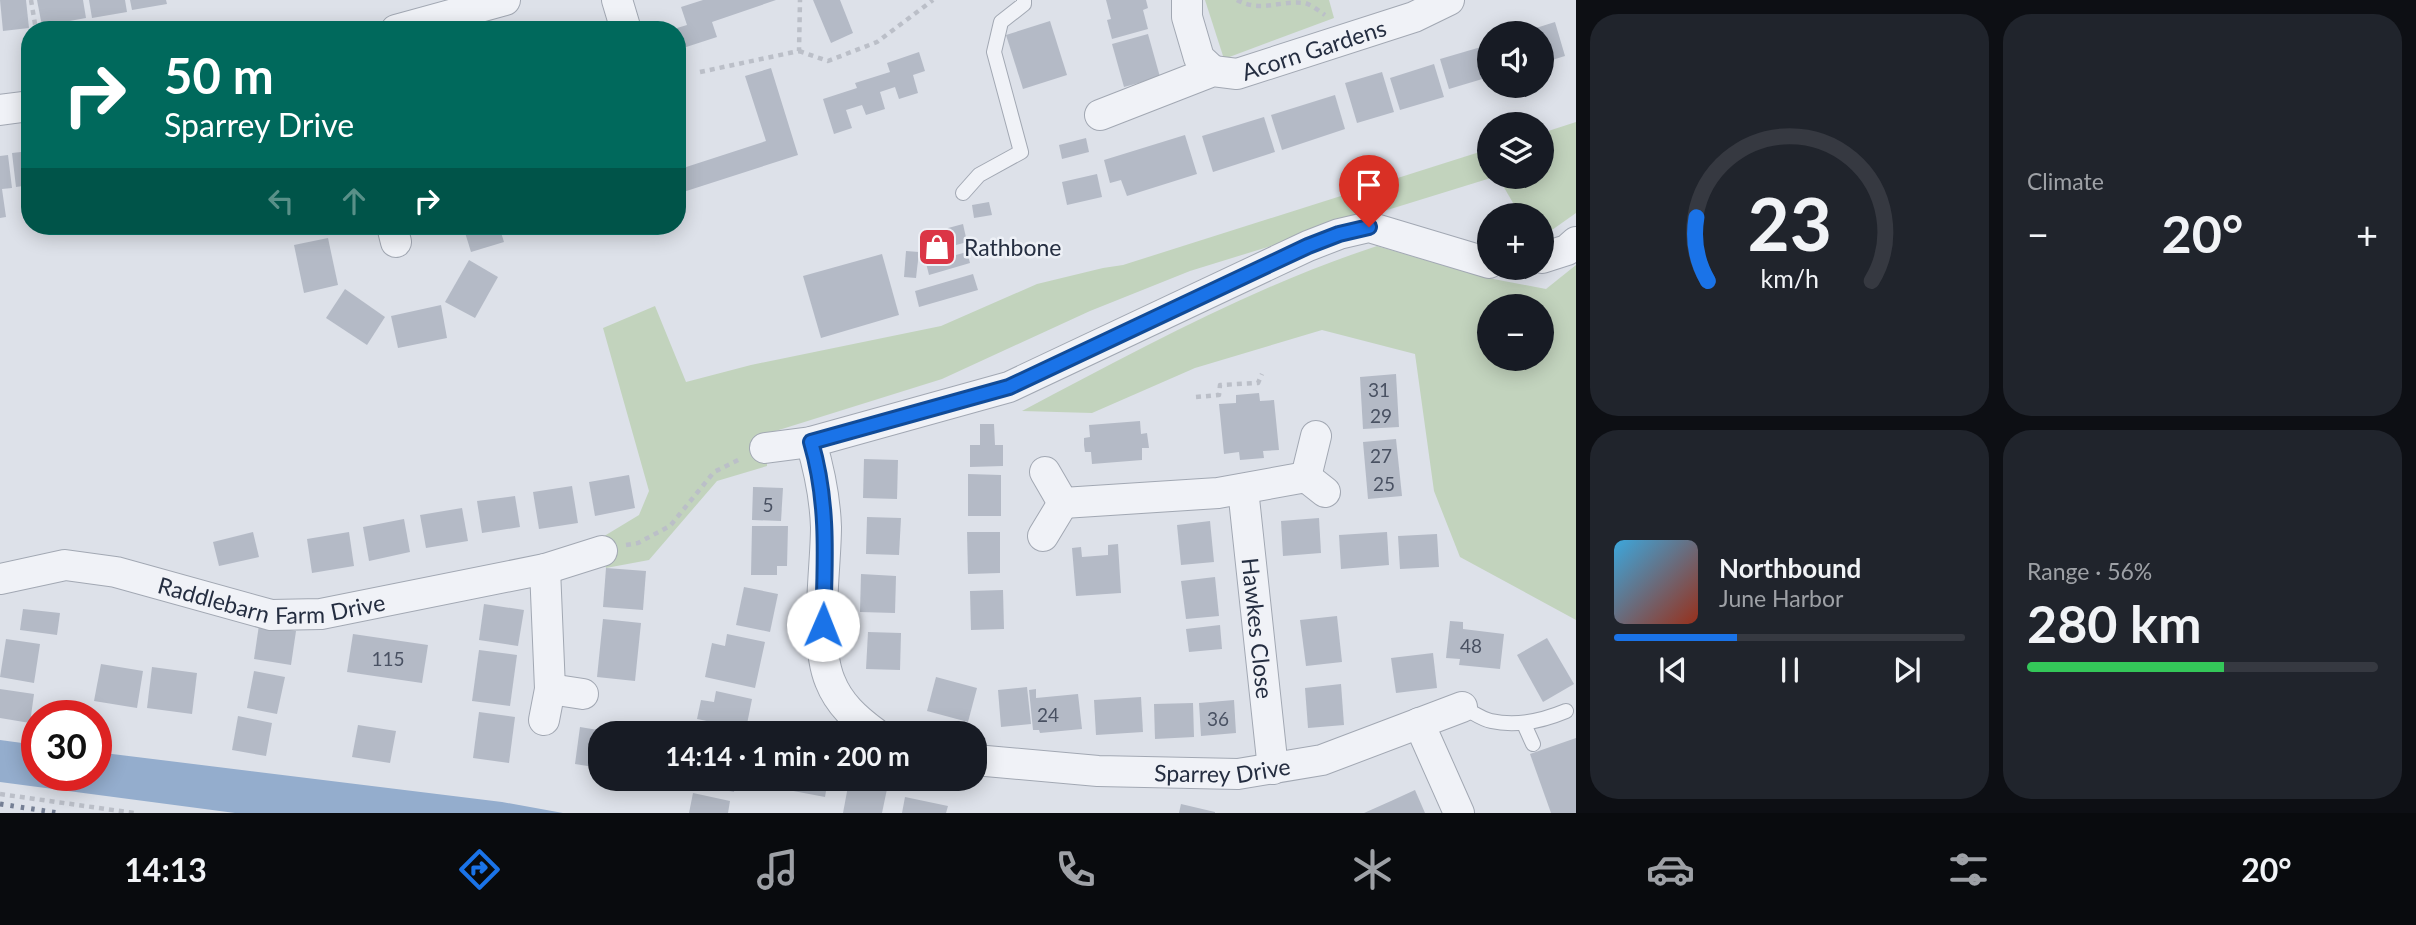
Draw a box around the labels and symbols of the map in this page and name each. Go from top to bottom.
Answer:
street label: Acorn Gardens [1238,13,1389,86]
pin [1339,155,1399,227]
shop icon: Rathbone [916,226,958,268]
place label: Rathbone [964,233,1062,261]
house number: 31 [1368,378,1390,401]
house number: 29 [1370,404,1392,427]
house number: 27 [1370,444,1392,467]
house number: 25 [1373,472,1395,495]
house number: 5 [762,493,774,516]
street label: Hawkes Close [1236,556,1279,700]
street label: Raddlebarn Farm Drive [155,570,387,629]
position arrow [786,588,860,662]
house number: 48 [1460,634,1482,657]
house number: 115 [371,647,405,670]
speed limit sign: 30 [21,700,112,791]
house number: 24 [1037,703,1059,726]
house number: 36 [1207,707,1229,730]
street label: Sparrey Drive [1154,752,1292,788]

